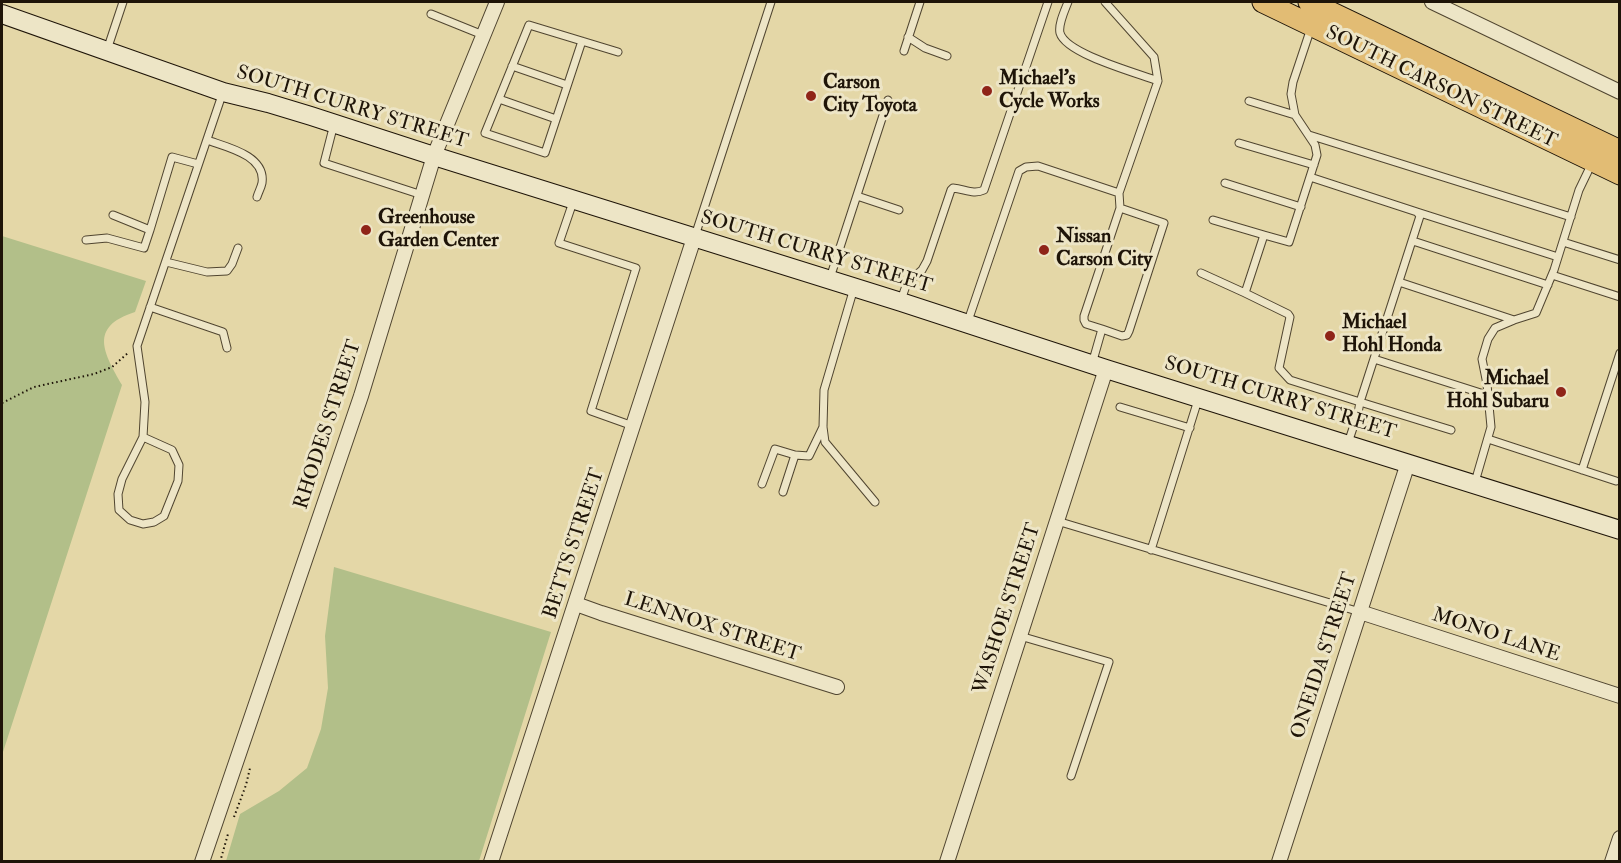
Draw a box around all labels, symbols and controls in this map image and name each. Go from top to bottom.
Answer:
street label: SOUTH CARSON STREET [1321,21,1561,155]
street label: SOUTH CURRY STREET [233,61,471,155]
place label: Michael's Cycle Works [999,68,1100,115]
place label: Carson City Toyota [823,72,917,119]
marker: Michael's Cycle Works [980,84,994,98]
marker: Carson City Toyota [804,89,818,103]
street label: SOUTH CURRY STREET [697,206,935,300]
place label: Greenhouse Garden Center [378,207,499,254]
marker: Greenhouse Garden Center [359,223,373,237]
place label: Nissan Carson City [1056,226,1152,273]
marker: Nissan Carson City [1037,243,1051,257]
place label: Michael Hohl Honda [1342,312,1442,359]
marker: Michael Hohl Honda [1323,329,1337,343]
street label: RHODES STREET [290,337,368,513]
street label: SOUTH CURRY STREET [1161,352,1399,446]
place label: Michael Hohl Subaru [1446,368,1549,415]
marker: Michael Hohl Subaru [1554,385,1568,399]
street label: BETTS STREET [539,466,611,622]
street label: WASHOE STREET [969,521,1047,697]
street label: ONEIDA STREET [1287,570,1363,742]
street label: LENNOX STREET [621,588,803,668]
street label: MONO LANE [1429,604,1563,668]

